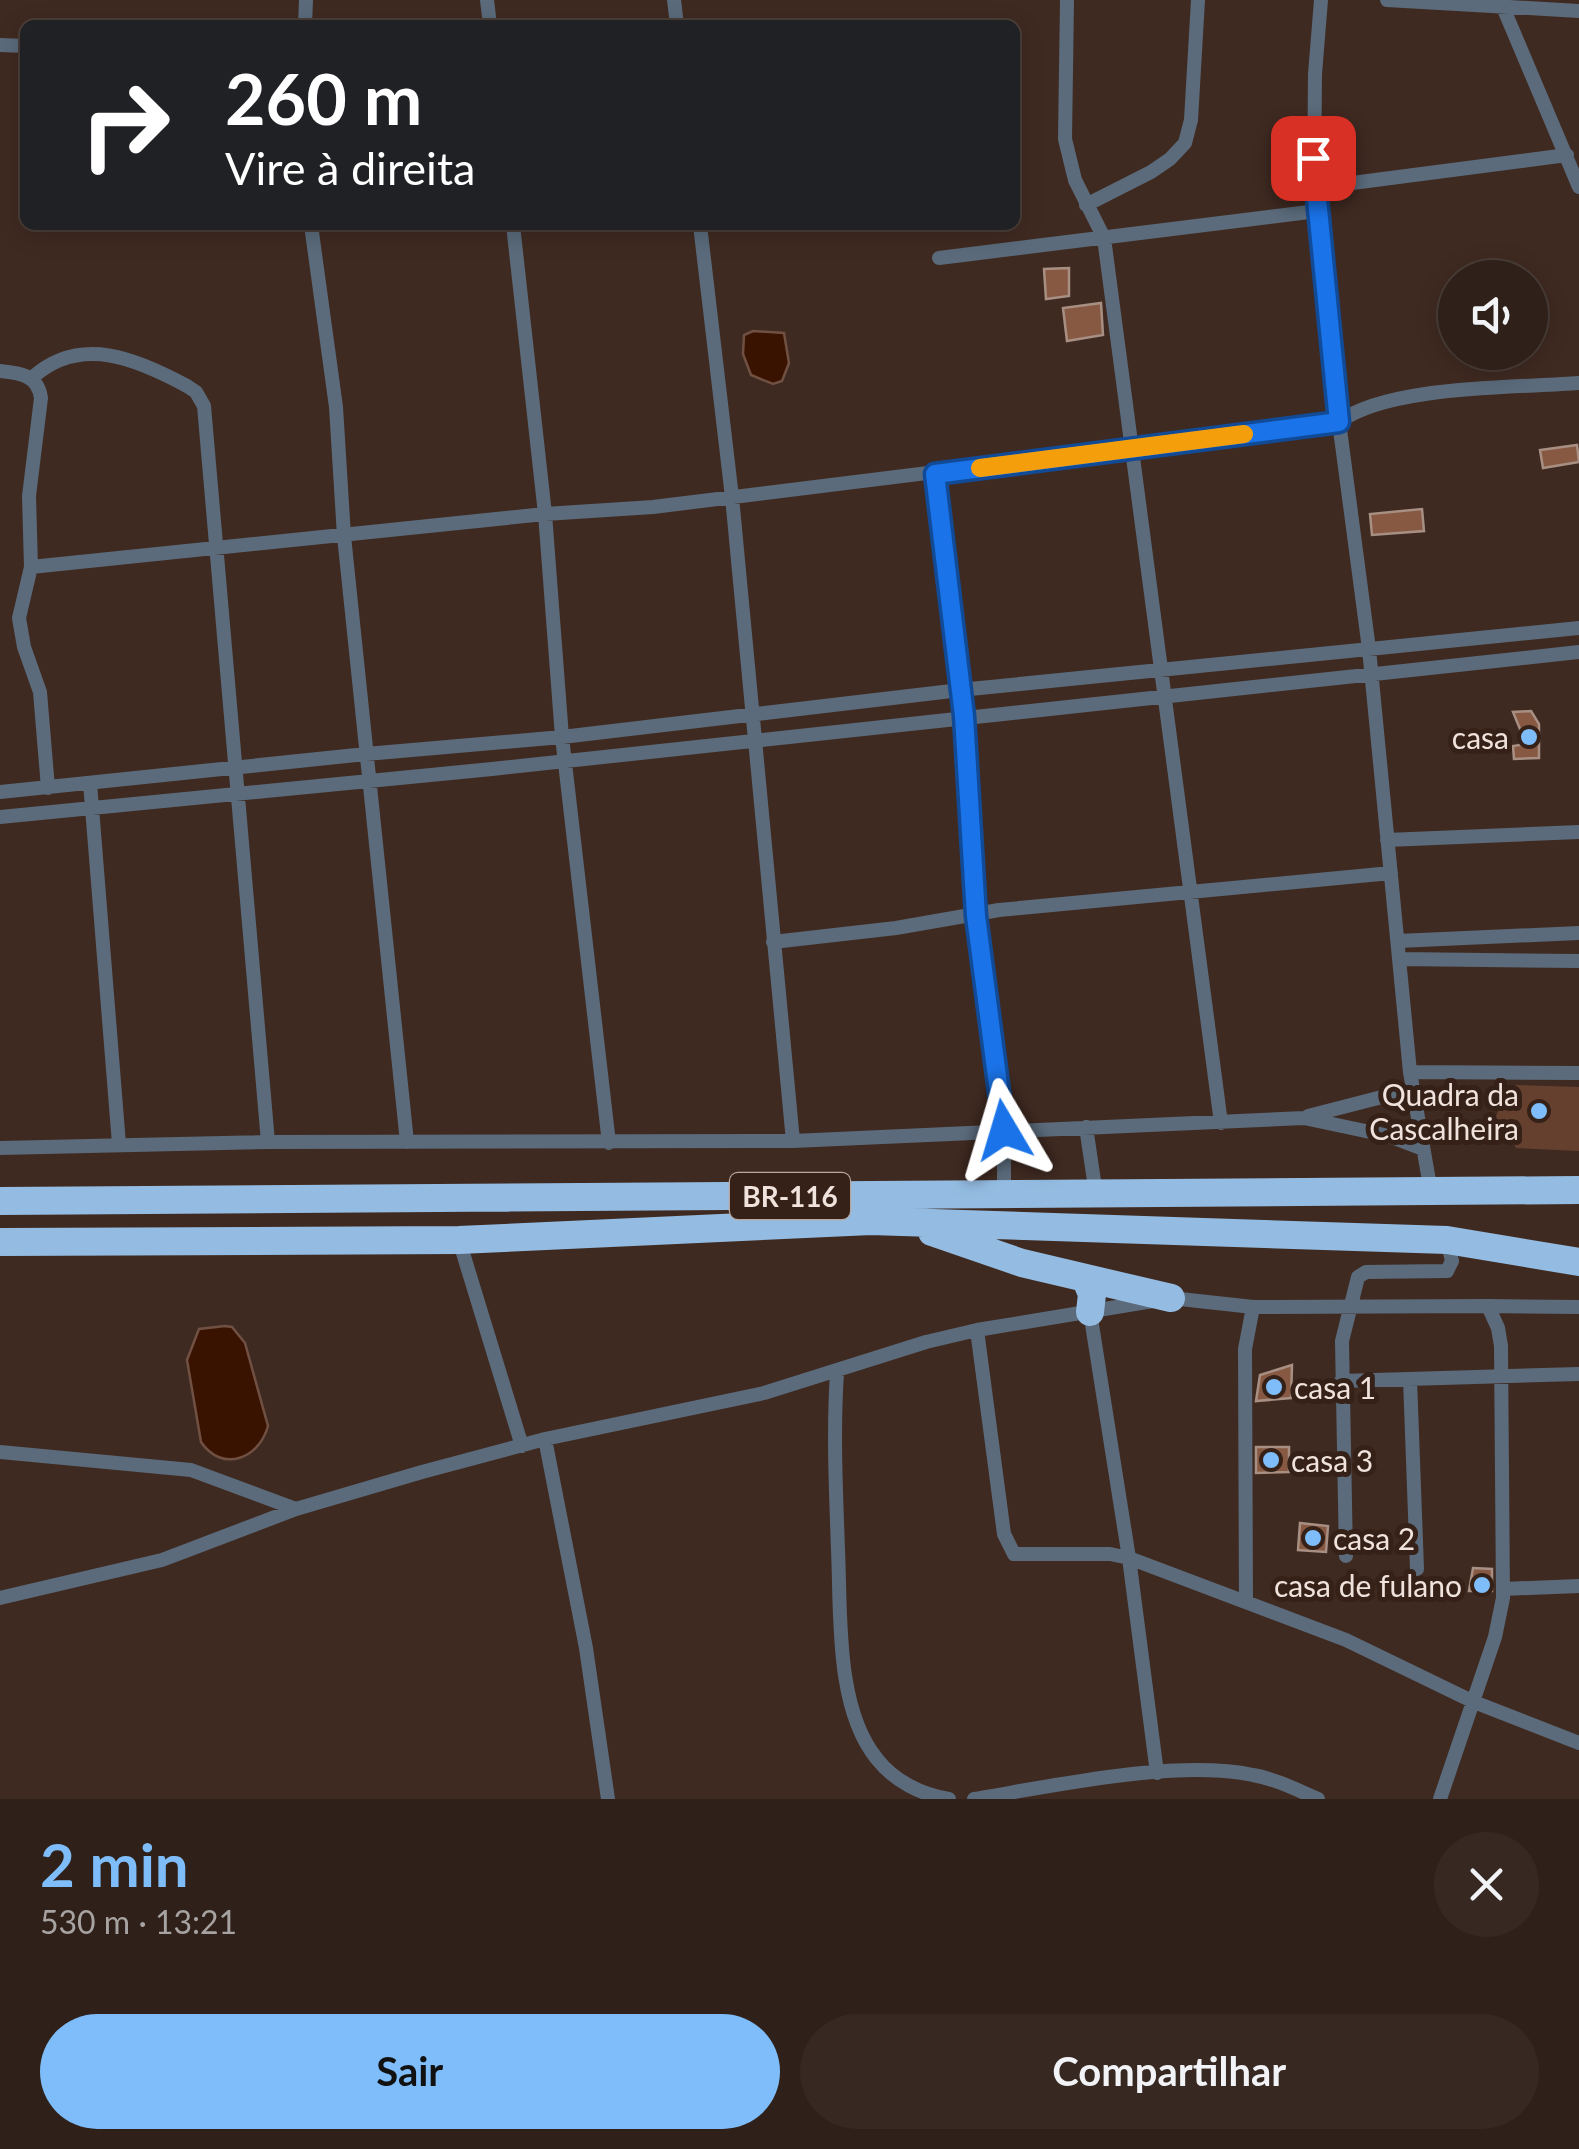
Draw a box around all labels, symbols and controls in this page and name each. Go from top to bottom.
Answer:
text: 260 m [225,56,422,140]
icon: right [60,60,190,190]
pin [1271,116,1356,201]
icon: arrive [1286,131,1341,186]
text: Vire à direita [225,141,475,195]
map controls [1438,260,1548,370]
button: sound [1438,260,1548,370]
place label: casa [1452,719,1509,755]
marker: casa [1518,726,1540,748]
place label: Quadra da Cascalheira [1369,1076,1519,1146]
position arrow [952,1078,1056,1182]
marker: Quadra da Cascalheira [1528,1100,1550,1122]
road number: BR-116 [730,1173,850,1219]
place label: casa 1 [1294,1369,1376,1405]
marker: casa 1 [1263,1376,1285,1398]
place label: casa 3 [1291,1442,1373,1478]
marker: casa 3 [1260,1449,1282,1471]
place label: casa 2 [1333,1520,1415,1556]
marker: casa 2 [1302,1527,1324,1549]
place label: casa de fulano [1274,1567,1462,1603]
marker: casa de fulano [1471,1574,1493,1596]
text: 2 min [40,1828,189,1900]
button: close [1434,1832,1539,1937]
text: 530 m · 13:21 [40,1902,237,1941]
button: Sair [40,2014,780,2129]
button: Compartilhar [800,2014,1539,2129]

